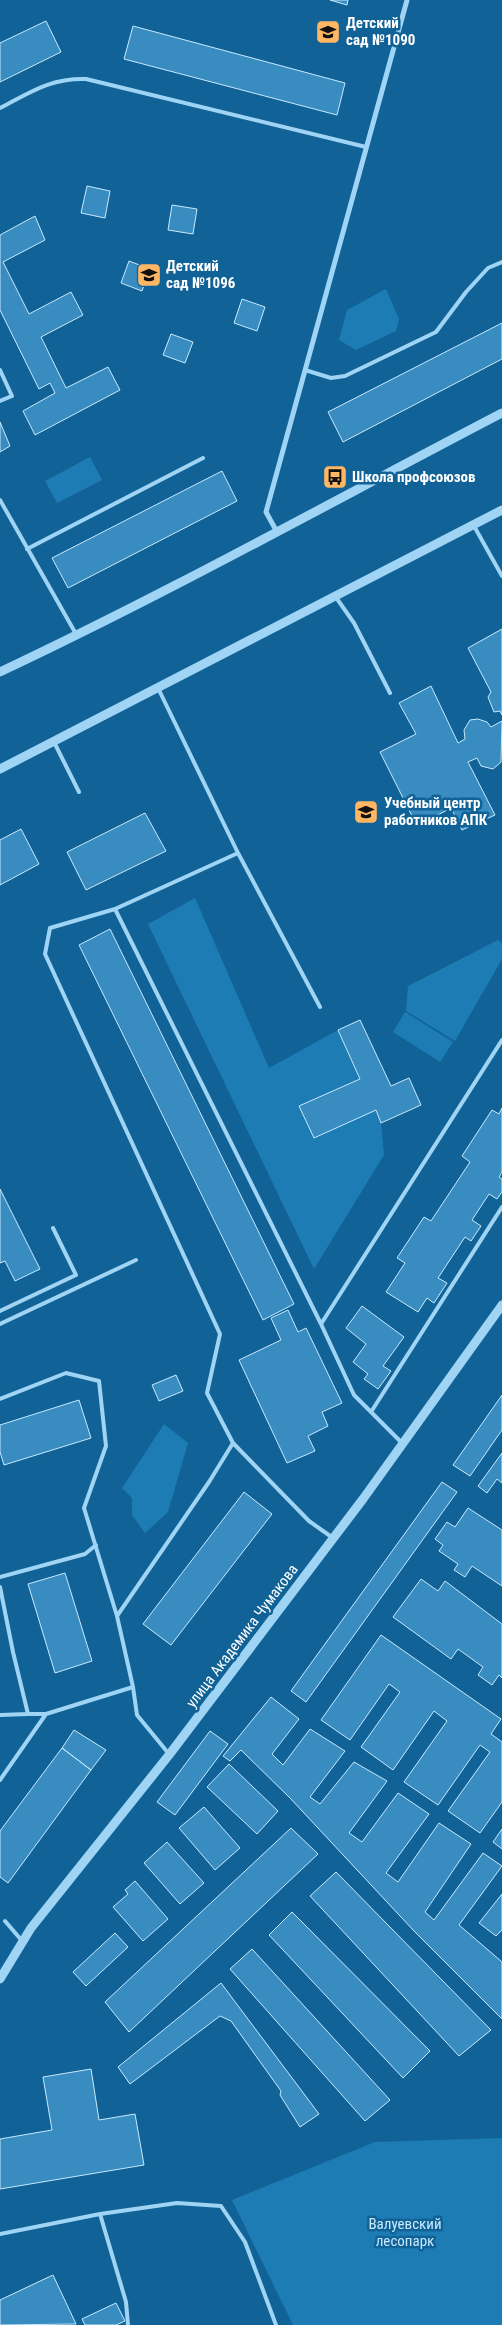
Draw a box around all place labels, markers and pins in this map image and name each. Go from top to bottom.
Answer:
place label: Детский сад №1090 [346,14,415,49]
school or university icon: Детский сад №1090 [315,19,341,45]
place label: Детский сад №1096 [166,257,236,292]
school or university icon: Детский сад №1096 [136,262,162,288]
bus stop icon: Школа профсоюзов [322,464,348,490]
place label: Школа профсоюзов [352,468,476,486]
place label: Учебный центр работников АПК [384,794,488,829]
school or university icon: Учебный центр работников АПК [353,799,379,825]

